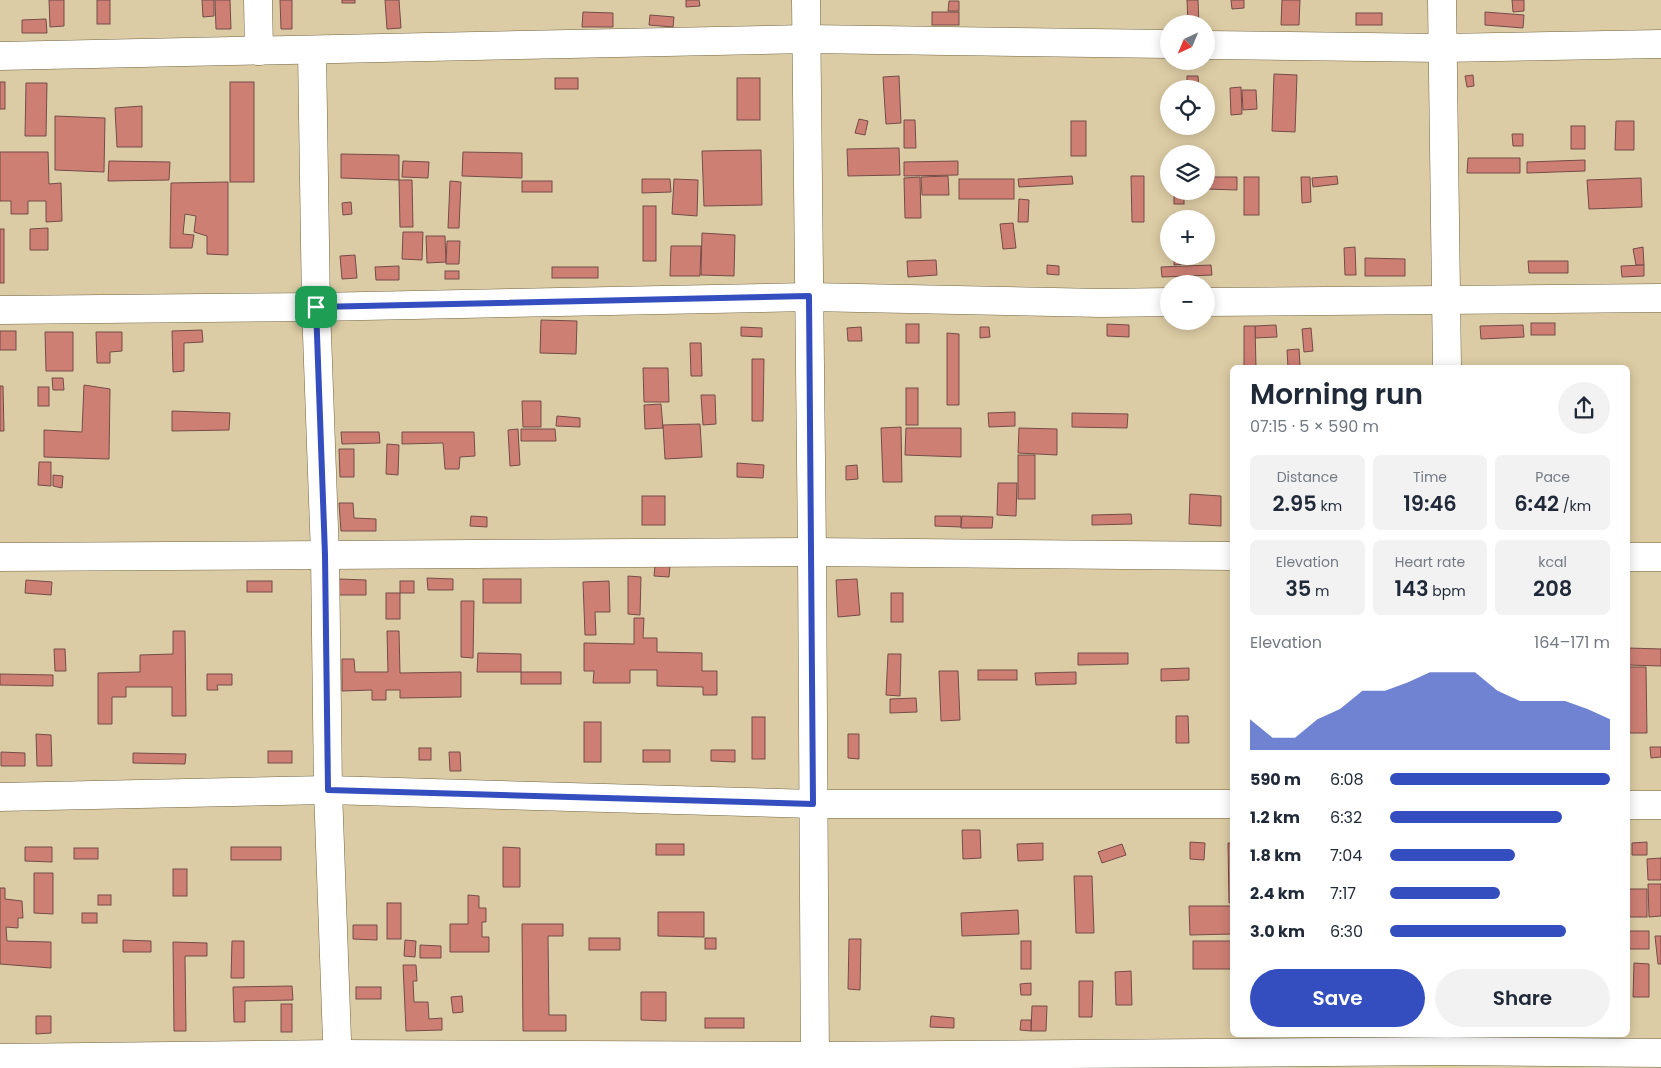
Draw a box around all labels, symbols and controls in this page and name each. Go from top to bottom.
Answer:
north arrow [1160,15,1215,70]
map controls [1160,15,1215,330]
button: locate [1160,80,1215,135]
button: layers [1160,145,1215,200]
button: + [1160,210,1215,265]
button: − [1160,275,1215,330]
pin [295,286,337,328]
icon: arrive [302,293,330,321]
text: Morning run [1250,375,1423,414]
button: share [1558,382,1610,434]
text: 07:15 · 5 × 590 m [1250,415,1379,438]
text: Distance [1277,467,1338,487]
text: Time [1413,467,1447,487]
text: Pace [1535,467,1570,487]
text: 2.95 [1273,489,1317,518]
text: 19:46 [1403,489,1457,518]
text: 6:42 [1514,489,1559,518]
text: km [1317,496,1342,516]
text: /km [1559,496,1591,516]
text: Elevation [1276,552,1339,572]
text: Heart rate [1395,552,1465,572]
text: kcal [1538,552,1567,572]
text: 35 [1285,574,1311,603]
text: 143 [1394,574,1428,603]
text: 208 [1533,574,1572,603]
text: m [1311,581,1329,601]
text: bpm [1428,581,1466,601]
text: Elevation [1250,631,1322,654]
text: 164–171 m [1534,631,1610,654]
text: 590 m [1250,768,1301,791]
text: 6:08 [1330,768,1364,791]
text: 1.2 km [1250,806,1300,829]
text: 6:32 [1330,806,1362,829]
text: 1.8 km [1250,844,1301,867]
text: 7:04 [1330,844,1362,867]
text: 2.4 km [1250,882,1305,905]
text: 7:17 [1330,882,1356,905]
text: 3.0 km [1250,920,1305,943]
text: 6:30 [1330,920,1363,943]
button: Save [1250,969,1425,1027]
button: Share [1435,969,1610,1027]

